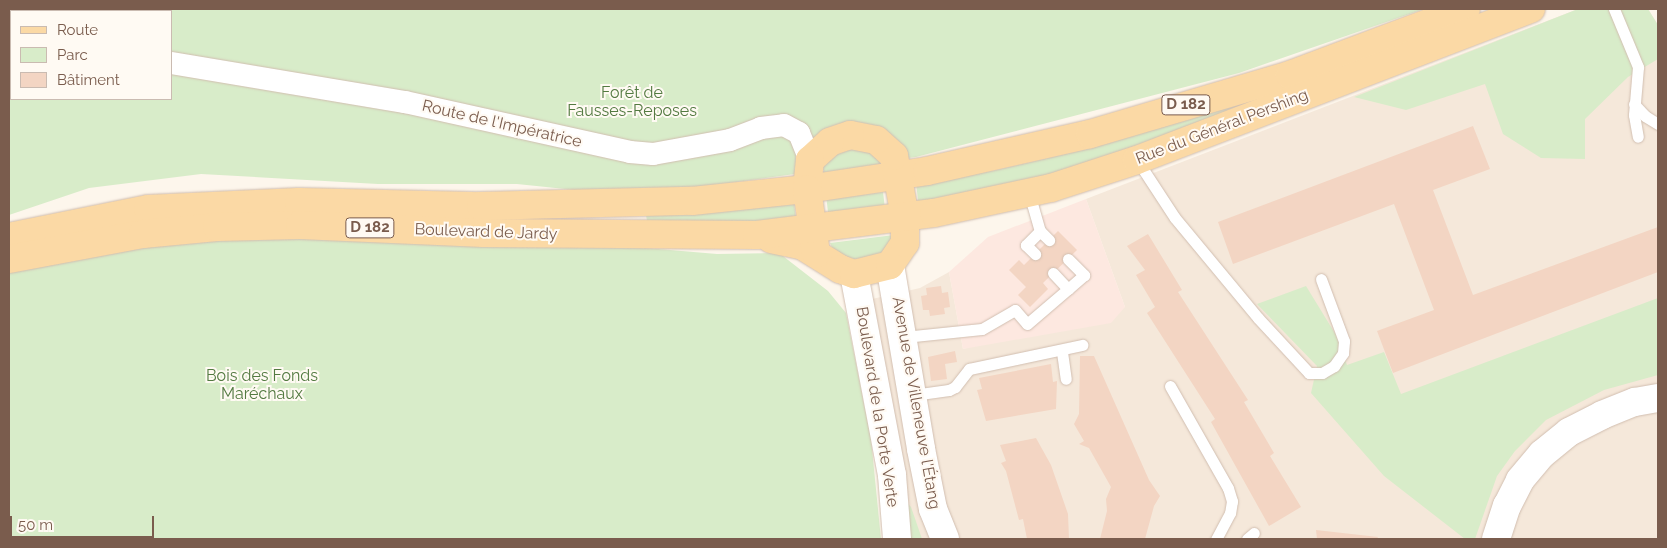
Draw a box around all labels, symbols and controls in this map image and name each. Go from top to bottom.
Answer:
legend [10,10,172,100]
text: Route [57,21,98,39]
text: Parc [57,46,88,64]
text: Bâtiment [57,71,120,89]
park label: Forêt de Fausses-Reposes [567,83,697,121]
street label: Rue du Général Pershing [1133,85,1311,169]
road number: D 182 [1161,92,1211,118]
street label: Route de l'Impératrice [420,96,584,152]
road number: D 182 [345,216,395,240]
street label: Boulevard de Jardy [414,220,558,244]
street label: Avenue de Villeneuve l'Étang [888,295,944,511]
street label: Boulevard de la Porte Verte [852,305,902,509]
park label: Bois des Fonds Maréchaux [206,366,318,404]
scale bar [12,506,156,538]
text: 50 m [18,516,53,534]

